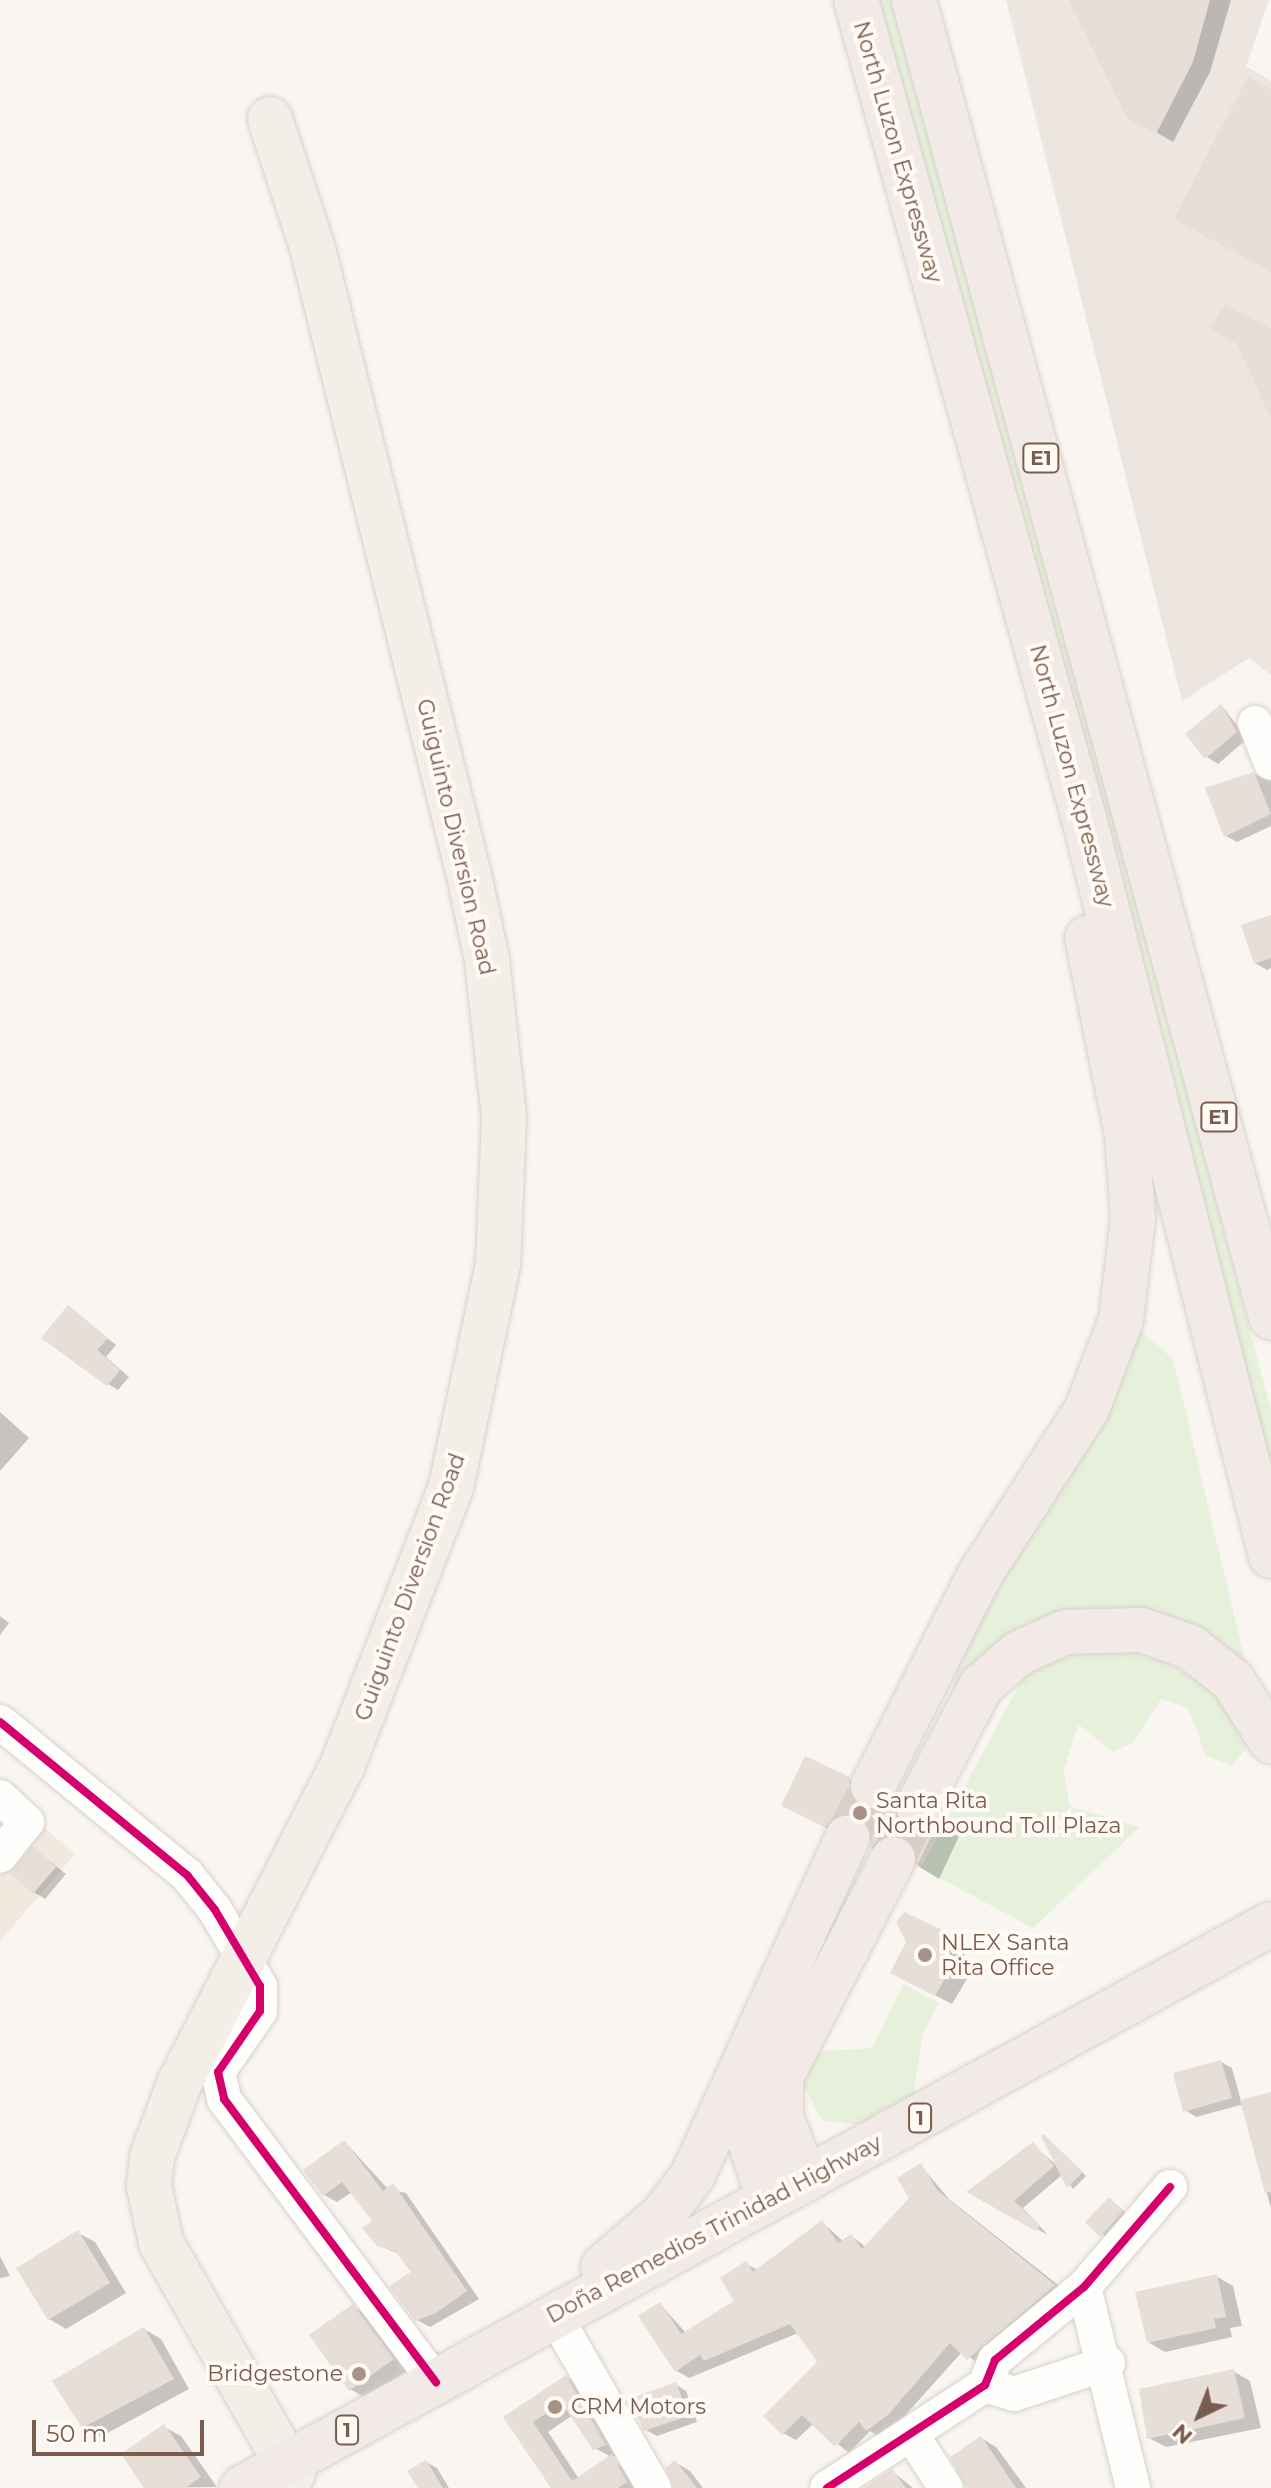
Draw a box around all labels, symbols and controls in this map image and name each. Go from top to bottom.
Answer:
street label: North Luzon Expressway [848,18,948,286]
road number: E1 [1021,442,1061,474]
street label: North Luzon Expressway [1024,642,1120,910]
street label: Guiguinto Diversion Road [411,696,501,978]
road number: E1 [1199,1101,1239,1133]
street label: Guiguinto Diversion Road [349,1450,471,1724]
place label: Santa Rita Northbound Toll Plaza [876,1787,1121,1838]
marker: Santa Rita Northbound Toll Plaza [851,1804,869,1822]
place label: NLEX Santa Rita Office [941,1929,1069,1980]
marker: NLEX Santa Rita Office [916,1946,934,1964]
road number: 1 [908,2102,932,2134]
street label: Doña Remedios Trinidad Highway [542,2129,886,2329]
place label: Bridgestone [207,2361,343,2387]
marker: Bridgestone [350,2365,368,2383]
north arrow [1159,2376,1239,2456]
place label: CRM Motors [571,2394,706,2420]
marker: CRM Motors [546,2398,564,2416]
scale bar [36,2404,208,2454]
road number: 1 [335,2414,359,2446]
text: N [1167,2418,1198,2450]
text: 50 m [46,2419,107,2448]

